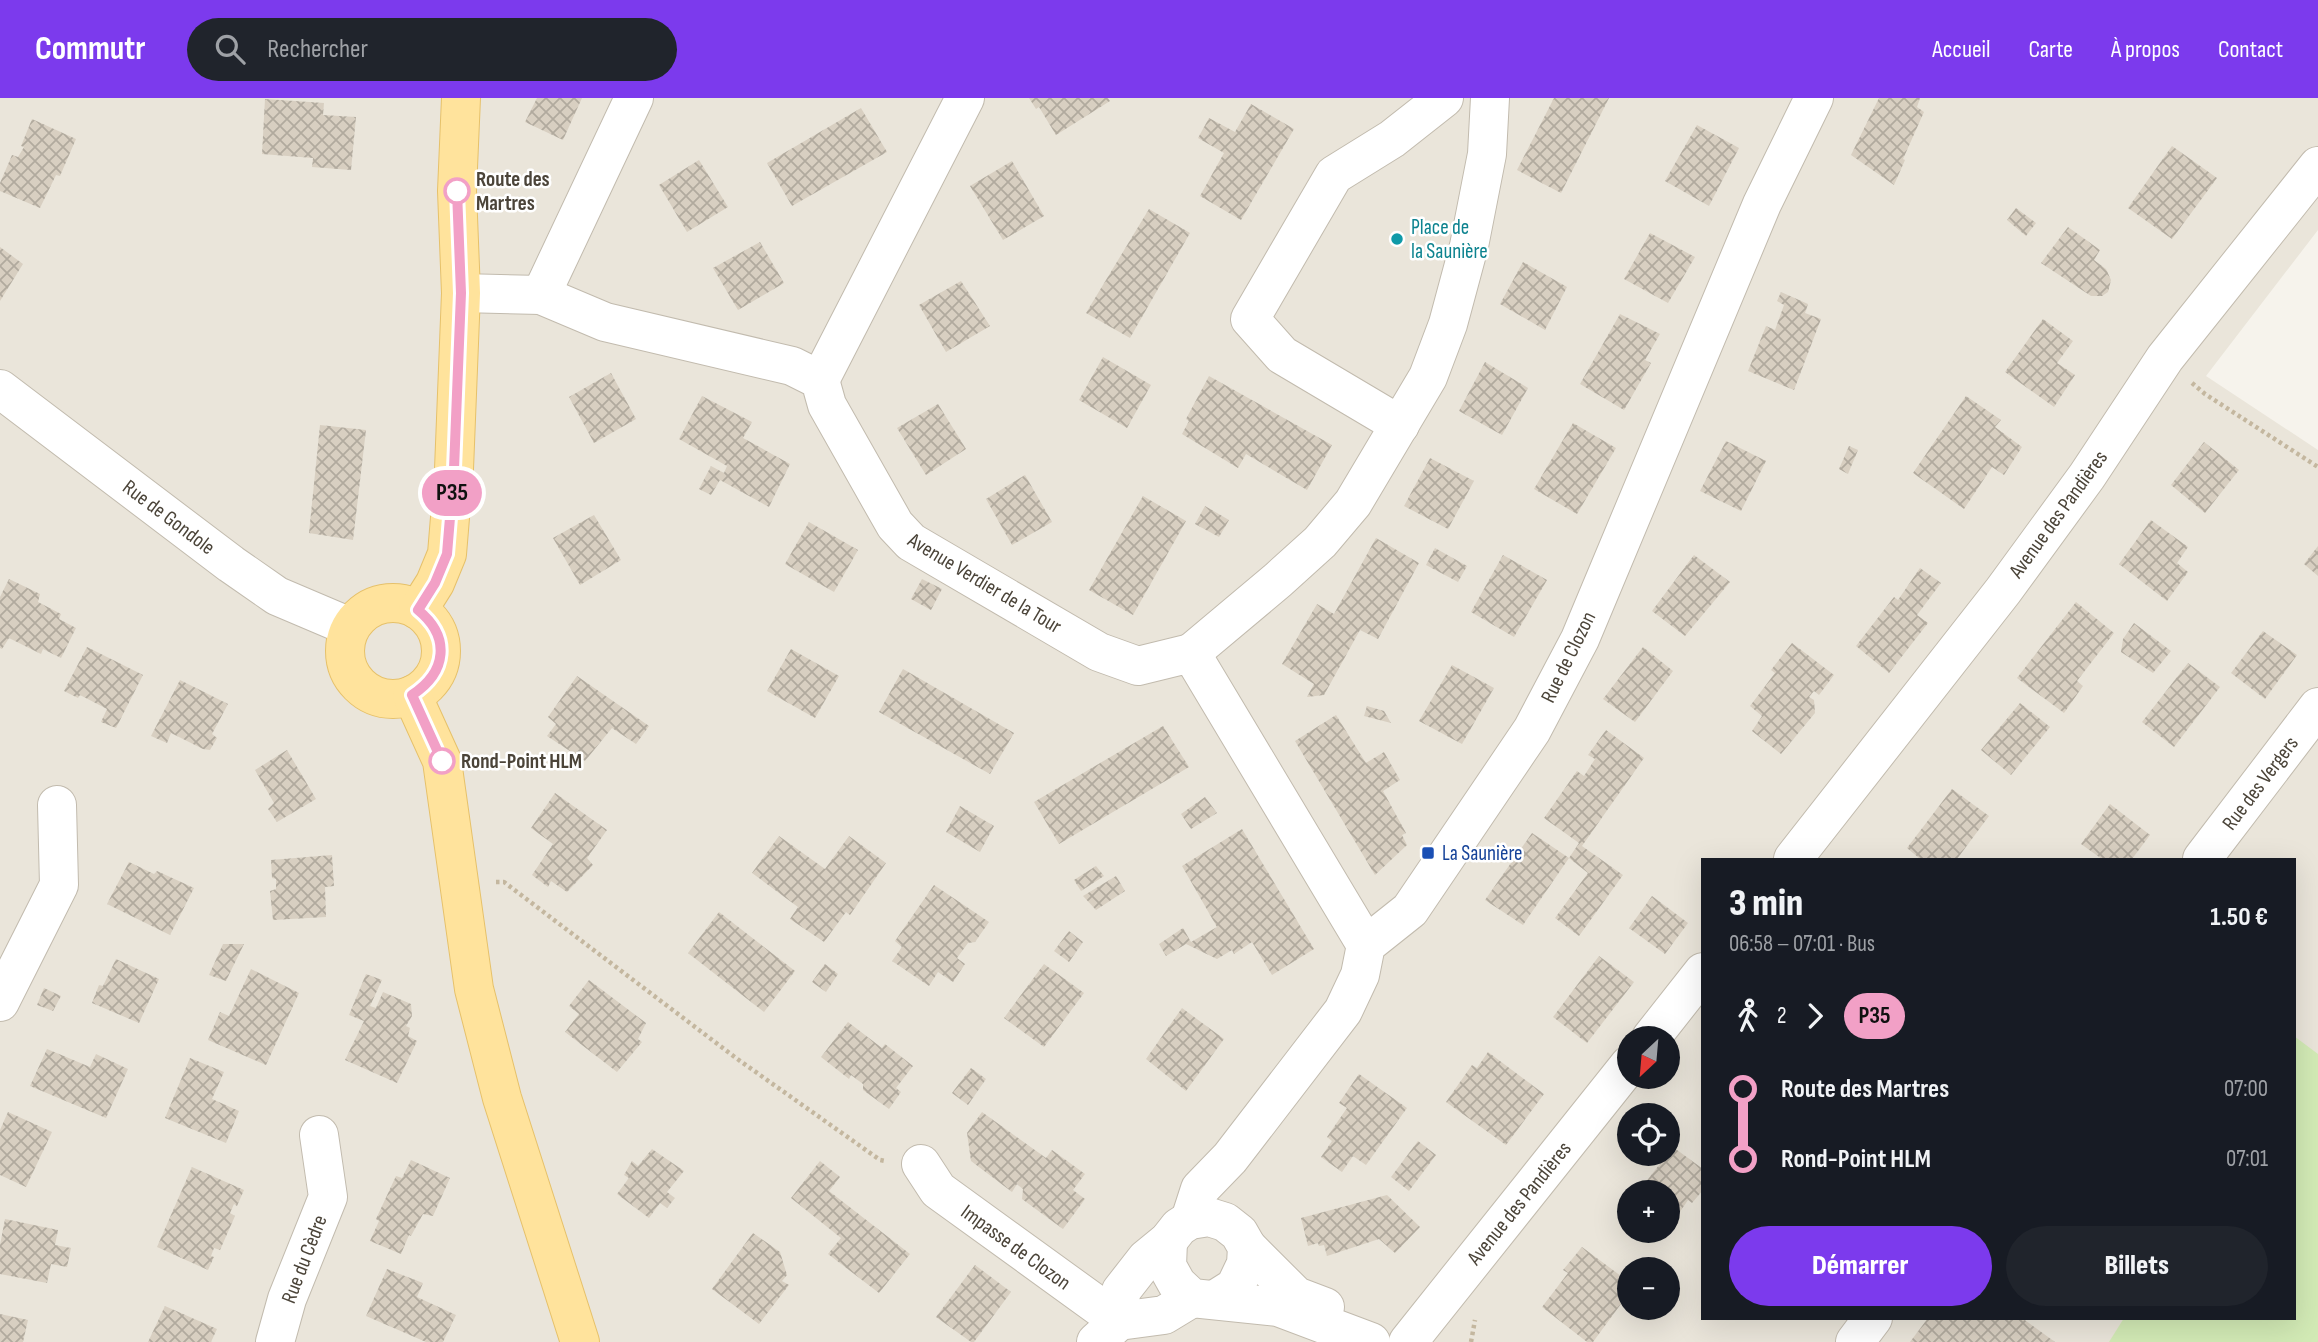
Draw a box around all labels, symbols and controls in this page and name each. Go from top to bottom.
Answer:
search box [187,18,677,81]
text: Commutr [35,29,145,69]
icon: search [211,30,249,68]
text: Rechercher [267,34,368,65]
text: Accueil [1932,35,1991,64]
text: Carte [2029,35,2073,64]
text: À propos [2111,35,2180,64]
text: Contact [2218,35,2283,64]
place label: Route des Martres [476,167,550,216]
marker: Route des Martres [444,178,470,204]
place label: Place de la Saunière [1411,215,1488,264]
marker: Place de la Saunière [1389,231,1405,247]
street label: Avenue des Pandières [2003,446,2113,584]
line badge: P35 [412,470,492,516]
street label: Rue de Gondole [118,475,220,560]
text: P35 [436,478,468,507]
street label: Avenue Verdier de la Tour [903,527,1066,639]
street label: Rue de Clozon [1536,608,1601,707]
street label: Rue des Vergers [2217,731,2304,835]
marker: Rond-Point HLM [429,748,455,774]
place label: Rond-Point HLM [461,749,582,774]
place label: La Saunière [1442,841,1523,866]
marker: La Saunière [1420,845,1436,861]
text: 3 min [1729,881,1803,926]
text: 1.50 € [2210,902,2268,933]
text: 06:58 – 07:01 · Bus [1729,930,1875,958]
icon: walk [1729,997,1767,1035]
icon: forward [1796,997,1834,1035]
text: P35 [1858,1001,1891,1030]
text: 2 [1777,1002,1786,1030]
north arrow [1617,1026,1680,1088]
map controls [1617,1026,1680,1320]
text: Route des Martres [1781,1074,1949,1105]
text: 07:00 [2224,1075,2268,1103]
button: locate [1617,1103,1680,1166]
street label: Avenue des Pandières [1461,1137,1577,1271]
text: Rond-Point HLM [1781,1144,1931,1175]
text: 07:01 [2226,1145,2268,1173]
button: + [1617,1180,1680,1243]
street label: Impasse de Clozon [956,1199,1075,1295]
street label: Rue du Cèdre [276,1212,333,1307]
button: Démarrer [1729,1226,1992,1306]
button: Billets [2006,1226,2268,1306]
button: − [1617,1257,1680,1320]

